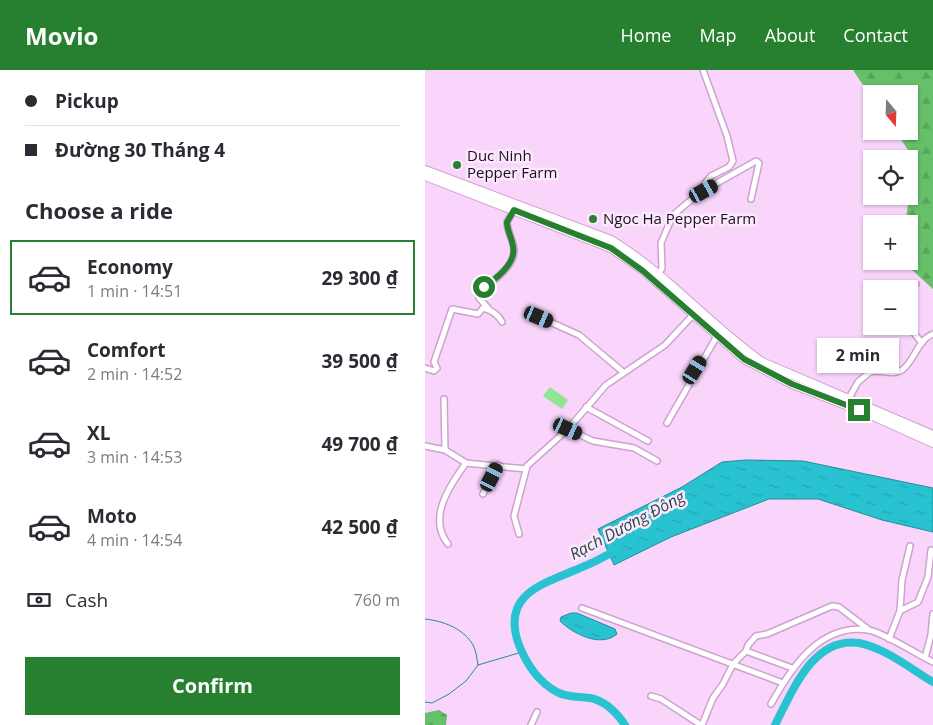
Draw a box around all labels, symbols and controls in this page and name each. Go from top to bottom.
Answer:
text: Movio [25,19,98,52]
text: Home [621,23,671,47]
text: Map [699,23,737,47]
text: About [765,23,815,47]
text: Contact [843,23,908,47]
north arrow [863,85,917,140]
map controls [863,85,918,335]
text: Pickup [55,88,119,114]
text: Đường 30 Tháng 4 [55,137,225,163]
place label: Duc Ninh Pepper Farm [467,145,557,182]
button: locate [863,150,918,205]
marker: Duc Ninh Pepper Farm [451,159,463,171]
car [687,177,720,205]
text: Choose a ride [25,195,173,225]
place label: Ngoc Ha Pepper Farm [603,208,756,228]
marker: Ngoc Ha Pepper Farm [587,213,599,225]
button: + [863,215,918,270]
text: Economy [87,254,173,280]
icon: car [27,255,72,300]
text: 29 300 ₫ [321,265,398,291]
route start [473,276,495,298]
text: 1 min · 14:51 [87,280,182,302]
button: − [863,280,918,335]
car [522,304,555,330]
text: Comfort [87,337,166,363]
icon: car [27,338,72,383]
callout: 2 min [818,338,900,372]
text: 2 min [836,344,880,366]
text: 39 500 ₫ [321,348,398,374]
car [680,353,709,387]
text: 2 min · 14:52 [87,363,182,385]
route end [848,399,870,421]
car [551,416,584,442]
text: XL [87,420,110,446]
icon: car [27,421,72,466]
text: 49 700 ₫ [321,431,398,457]
text: 3 min · 14:53 [87,446,182,468]
car [478,460,505,494]
water label: Rạch Dương Đông [566,485,689,565]
text: Moto [87,503,137,529]
icon: car [27,504,72,549]
text: 42 500 ₫ [321,514,398,540]
text: 4 min · 14:54 [87,529,182,551]
icon: cash [25,586,53,614]
text: Cash [65,587,108,613]
text: 760 m [354,589,400,611]
button: Confirm [25,657,400,715]

